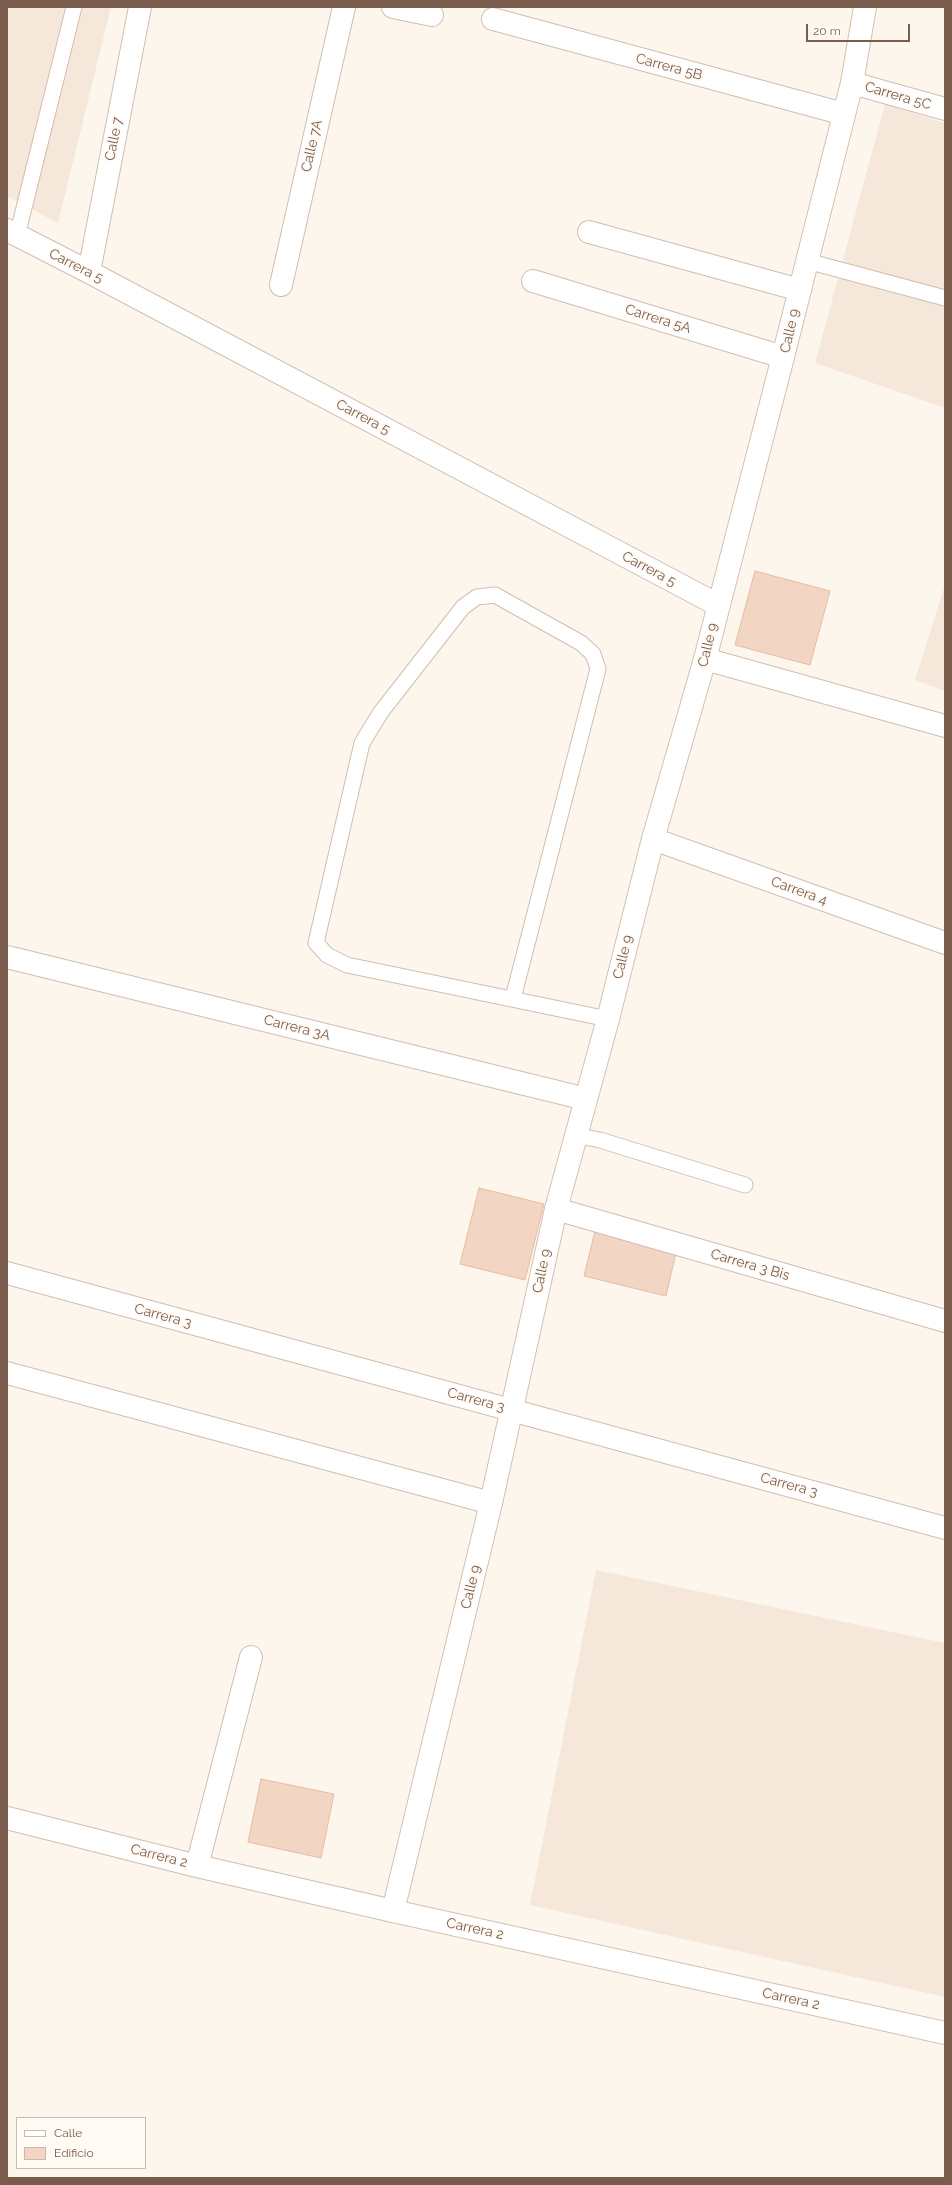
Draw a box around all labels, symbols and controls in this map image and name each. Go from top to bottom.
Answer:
scale bar [808,16,912,42]
text: 20 m [813,24,841,38]
street label: Carrera 5B [634,50,704,84]
street label: Carrera 5C [863,79,933,113]
street label: Calle 7 [102,116,126,162]
street label: Calle 7A [298,118,326,174]
street label: Carrera 5 [46,245,106,287]
street label: Carrera 5A [623,301,693,337]
street label: Calle 9 [777,307,803,355]
street label: Carrera 5 [333,396,393,438]
street label: Carrera 5 [619,548,679,590]
street label: Calle 9 [694,621,722,669]
street label: Carrera 4 [769,873,829,909]
street label: Calle 9 [609,933,637,981]
street label: Carrera 3A [262,1012,332,1044]
street label: Carrera 3 Bis [709,1246,791,1284]
street label: Calle 9 [529,1247,555,1295]
street label: Carrera 3 [133,1300,193,1332]
street label: Carrera 3 [446,1384,506,1416]
street label: Carrera 3 [759,1469,819,1501]
street label: Calle 9 [457,1563,485,1611]
street label: Carrera 2 [129,1841,189,1871]
street label: Carrera 2 [445,1915,505,1943]
street label: Carrera 2 [761,1985,821,2013]
legend [16,2117,146,2169]
text: Calle [54,2126,82,2140]
text: Edificio [54,2146,94,2160]

